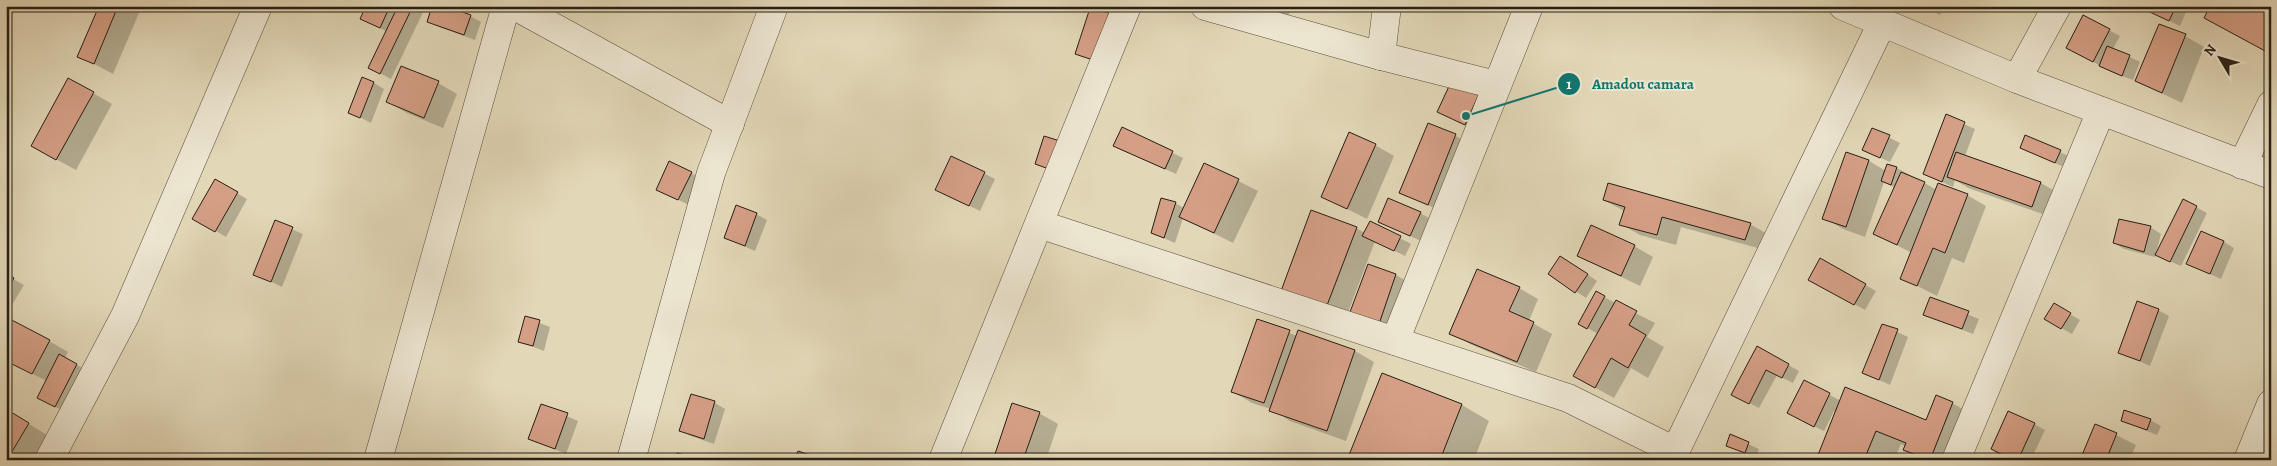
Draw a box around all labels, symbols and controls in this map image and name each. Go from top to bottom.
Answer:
north arrow [2194,32,2244,82]
text: N [2200,40,2221,60]
callout: Amadou camara [1557,69,1704,99]
text: 1 [1566,74,1572,94]
text: Amadou camara [1591,74,1695,94]

